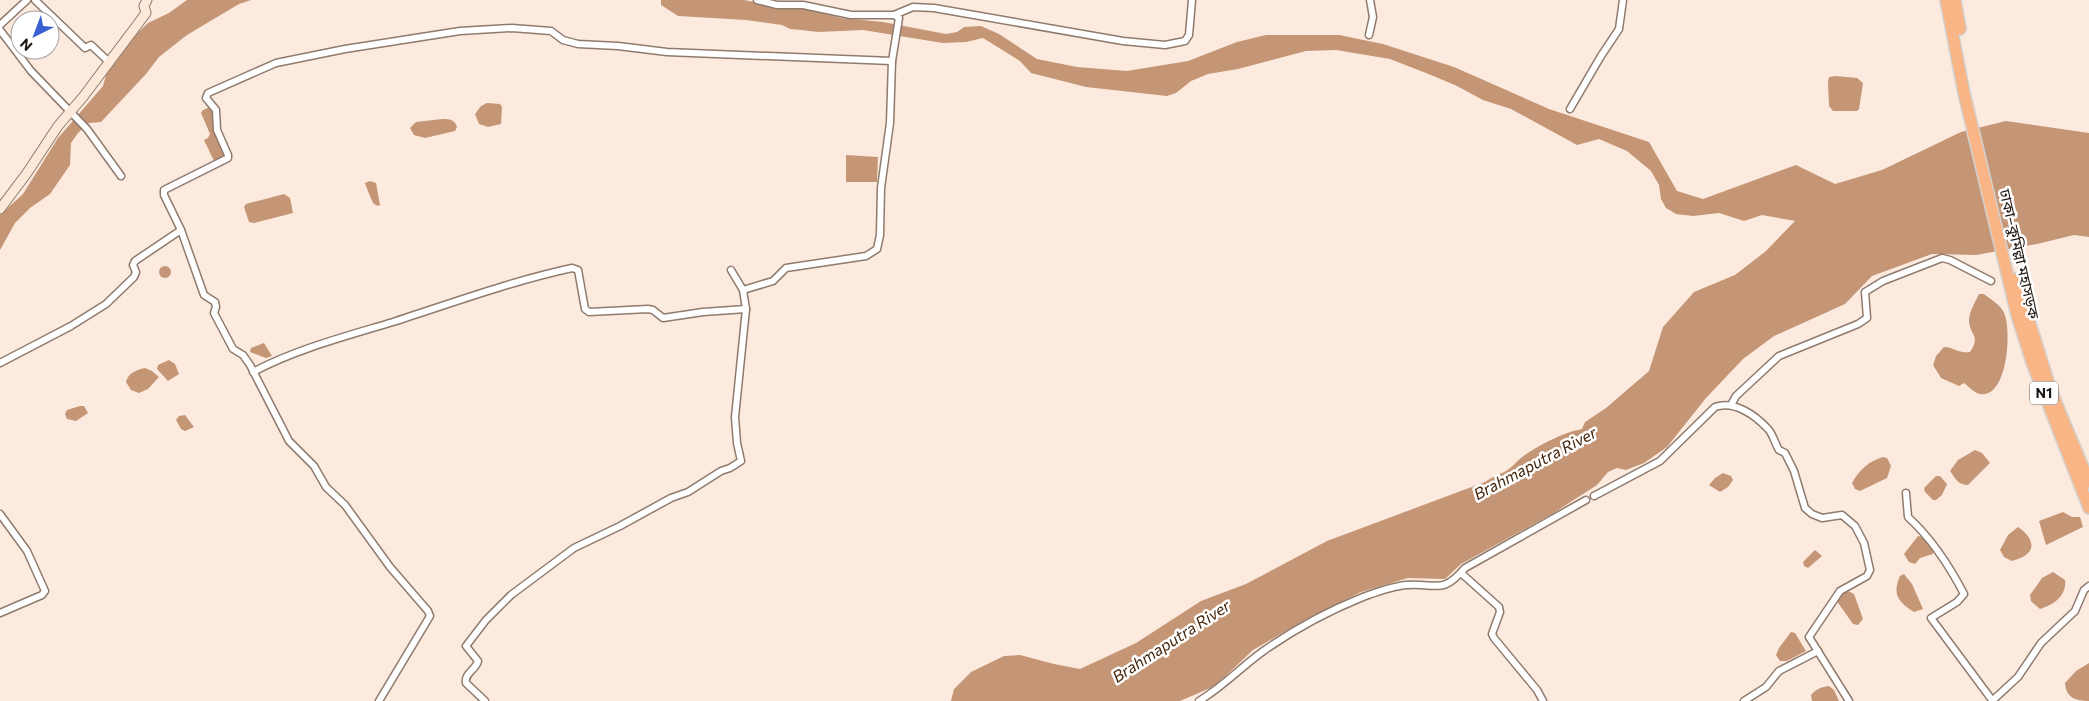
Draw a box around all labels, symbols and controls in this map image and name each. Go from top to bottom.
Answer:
north arrow [10,10,60,60]
text: N [16,35,36,55]
street label: ঢাকা–কুমিল্লা মহাসড়ক [1995,186,2044,321]
road number: N1 [2030,382,2058,404]
water label: Brahmaputra River [1470,422,1600,503]
water label: Brahmaputra River [1108,595,1234,686]

